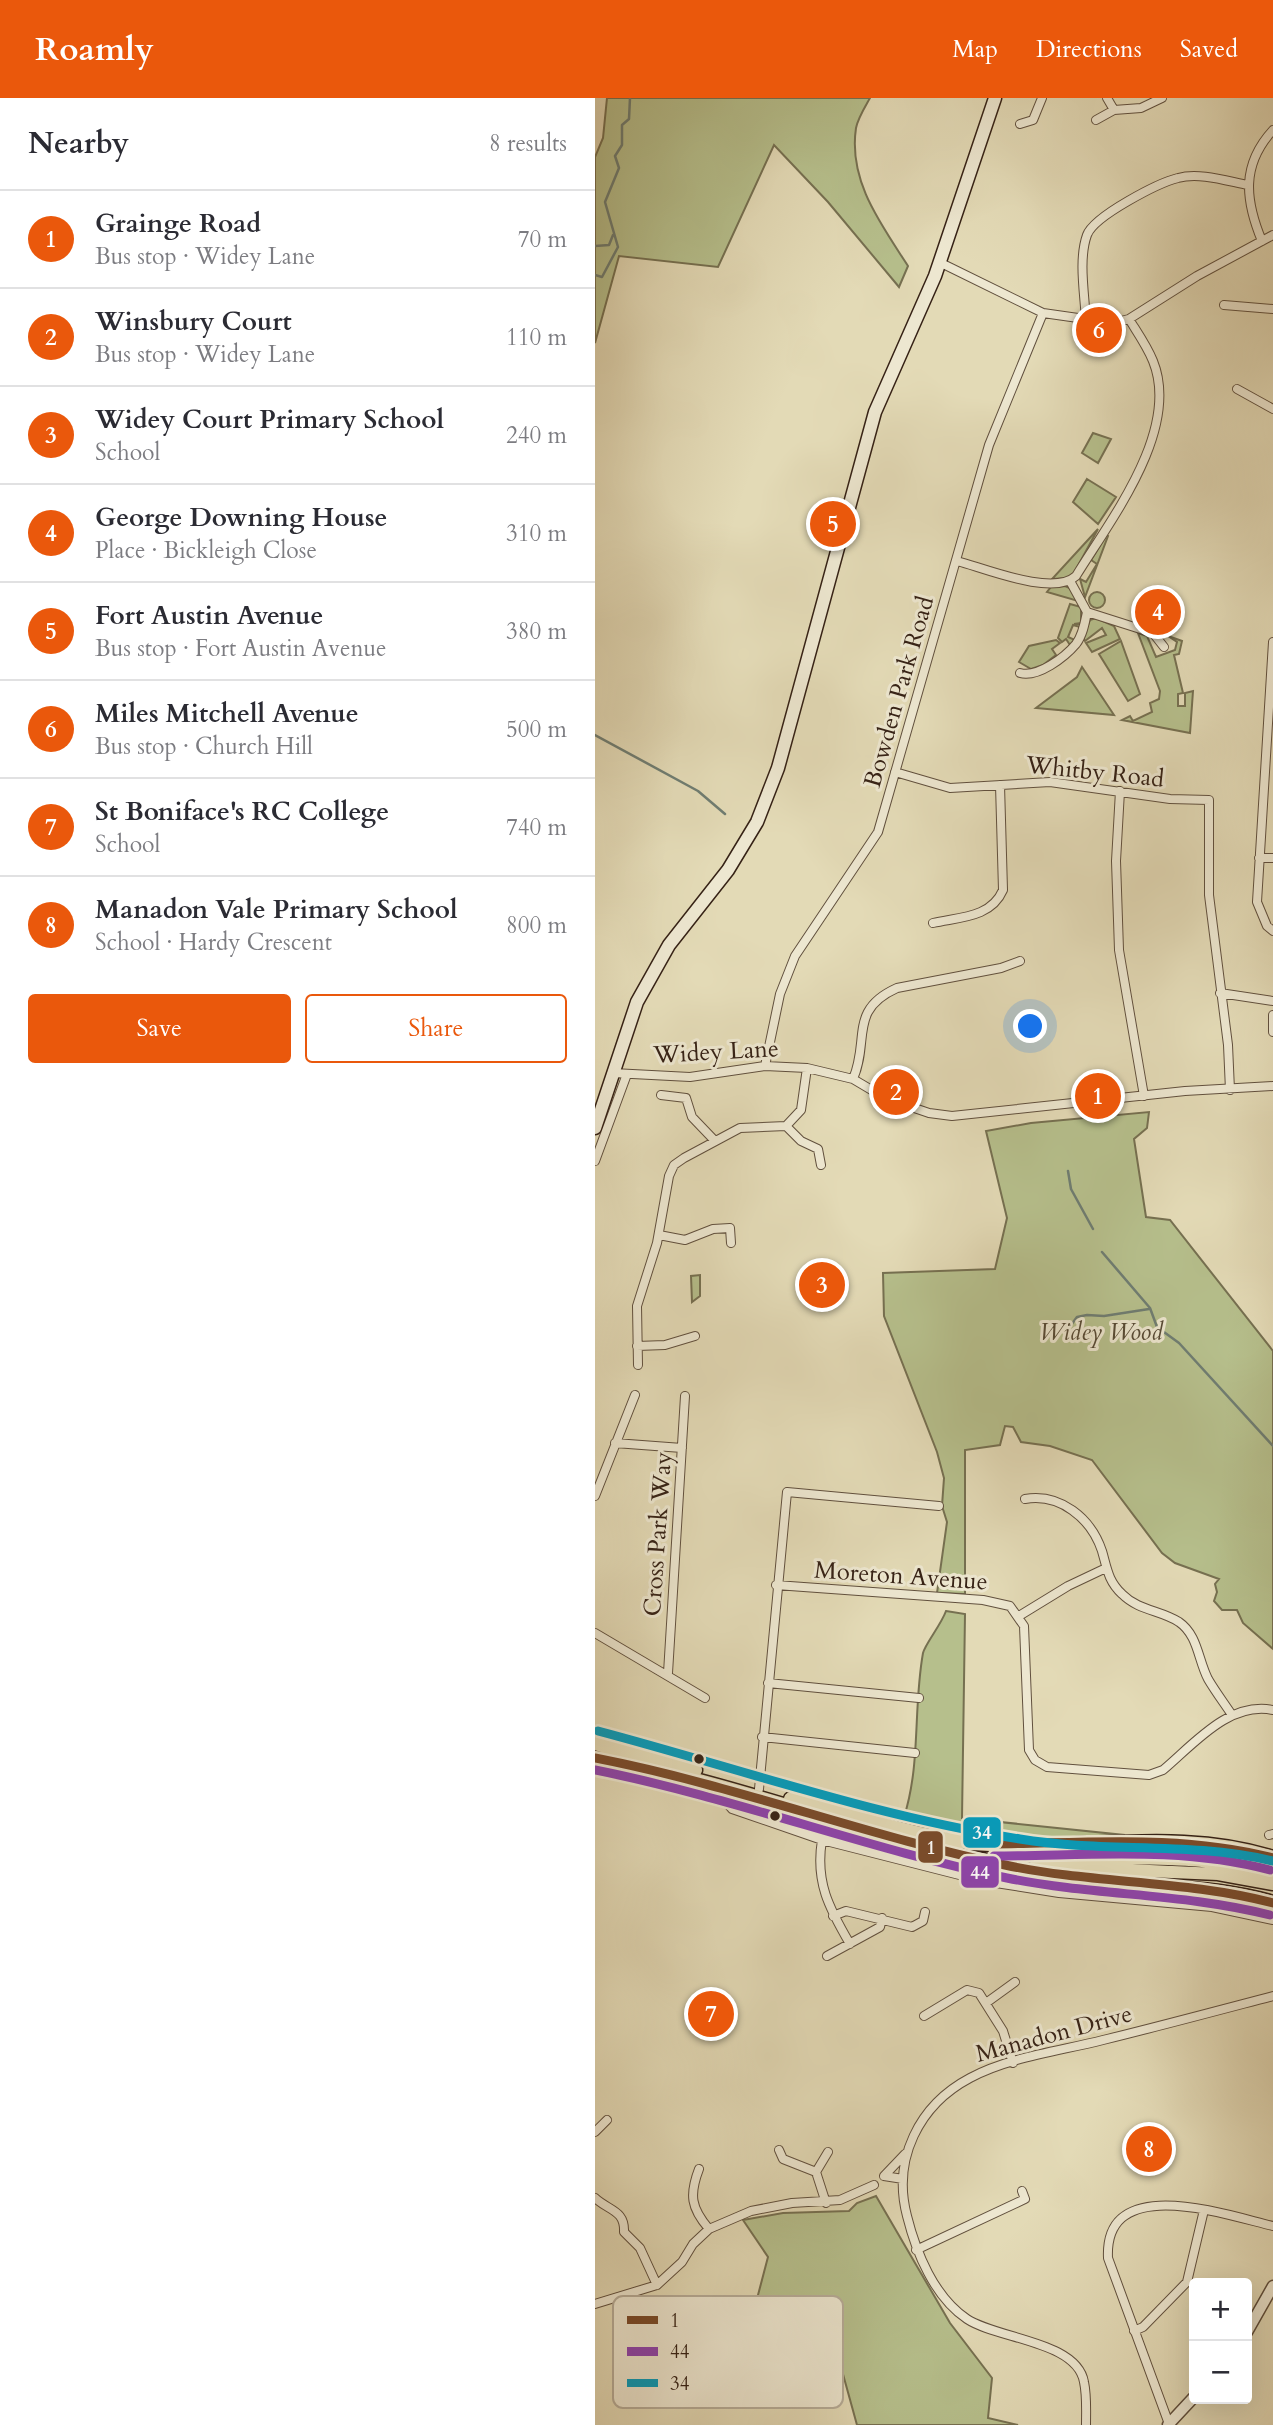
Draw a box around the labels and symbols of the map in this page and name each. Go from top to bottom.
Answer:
pin: 6 [1076,304,1122,356]
pin: 5 [810,498,856,550]
pin: 4 [1135,586,1181,638]
street label: Bowden Park Road [856,592,942,792]
street label: Whitby Road [1023,748,1166,796]
your location [1013,1009,1047,1043]
street label: Widey Lane [651,1032,780,1072]
pin: 2 [873,1066,919,1118]
pin: 1 [1075,1070,1121,1122]
pin: 3 [799,1259,845,1311]
park label: Widey Wood [1039,1316,1164,1349]
street label: Cross Park Way [636,1450,680,1617]
street label: Moreton Avenue [813,1553,989,1599]
unlabelled marker [692,1752,706,1766]
unlabelled marker [768,1809,782,1823]
line badge: 34 [962,1816,1002,1849]
text: 34 [972,1820,992,1846]
line badge: 1 [917,1830,944,1864]
text: 1 [926,1835,936,1861]
line badge: 44 [960,1855,1000,1889]
text: 44 [970,1860,990,1886]
pin: 7 [688,1988,734,2040]
street label: Manadon Drive [972,1997,1136,2071]
pin: 8 [1126,2123,1172,2175]
legend [613,2296,843,2408]
text: 1 [670,2308,680,2334]
text: 44 [670,2339,690,2365]
text: 34 [670,2371,690,2397]

